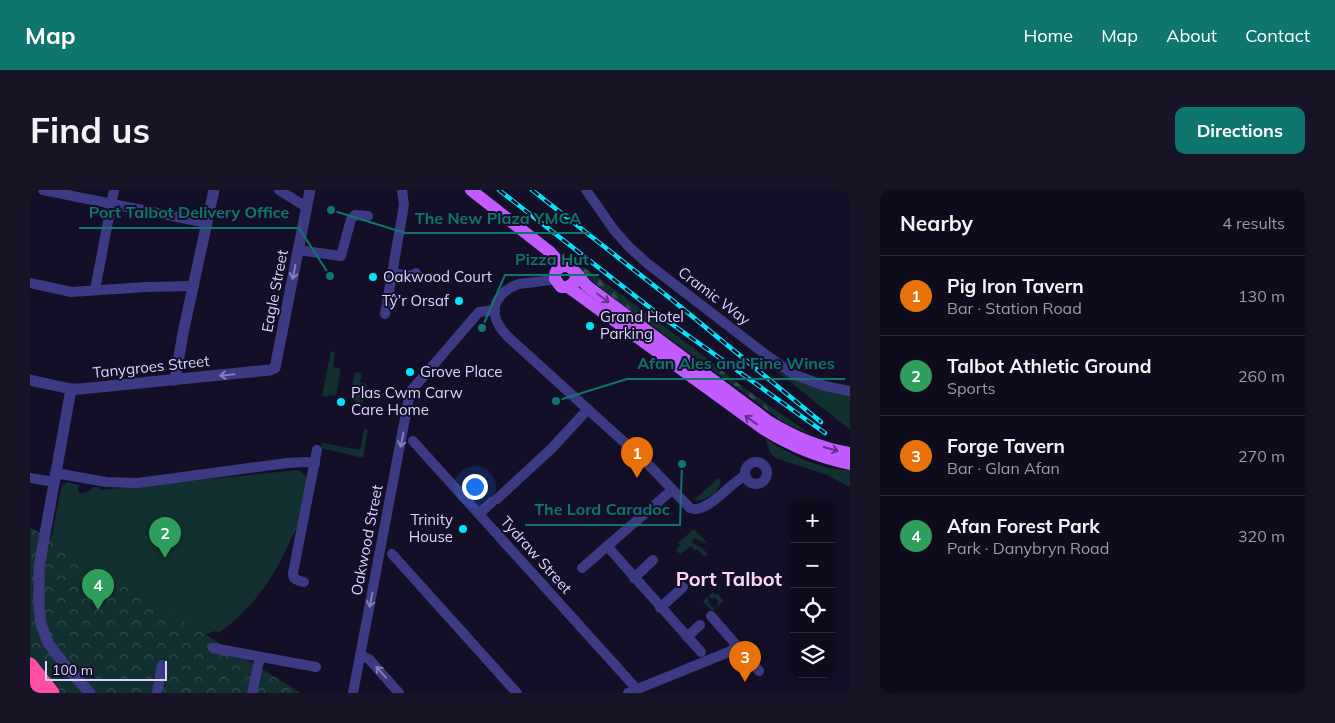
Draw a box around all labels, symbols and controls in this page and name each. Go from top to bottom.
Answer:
text: Map [25,20,76,50]
text: Home [1023,24,1073,47]
text: Map [1101,24,1138,47]
text: About [1166,24,1217,47]
text: Contact [1245,24,1310,47]
button: Directions [1175,107,1305,154]
text: Find us [30,108,150,152]
callout: Port Talbot Delivery Office [79,197,299,228]
text: Port Talbot Delivery Office [89,202,290,222]
callout: The New Plaza YMCA [405,202,591,233]
text: The New Plaza YMCA [415,208,581,228]
text: Nearby [900,210,973,236]
text: 4 results [1222,213,1285,233]
callout: Pizza Hut [505,244,599,275]
street label: Eagle Street [257,248,292,334]
text: Pizza Hut [515,249,589,269]
street label: Cramic Way [674,262,754,329]
one-way arrow [288,264,298,280]
place label: Oakwood Court [383,267,492,286]
marker: Oakwood Court [367,271,379,283]
text: Pig Iron Tavern [947,274,1084,298]
text: 1 [911,286,921,306]
text: 130 m [1238,286,1285,306]
place label: Tŷ’r Orsaf [382,291,450,310]
one-way arrow [596,293,610,303]
marker: Tŷ’r Orsaf [453,295,465,307]
text: Bar · Station Road [947,298,1082,318]
place label: Grand Hotel Parking [600,307,684,343]
marker: Grand Hotel Parking [584,320,596,332]
callout: Afan Ales and Fine Wines [627,348,845,379]
street label: Tanygroes Street [92,351,210,382]
text: Afan Ales and Fine Wines [637,353,835,373]
text: Talbot Athletic Ground [947,354,1151,378]
place label: Grove Place [420,362,502,381]
marker: Grove Place [404,366,416,378]
text: 2 [911,366,921,386]
text: 260 m [1238,366,1285,386]
one-way arrow [219,370,235,380]
text: Sports [947,378,995,398]
place label: Plas Cwm Carw Care Home [351,383,463,419]
marker: Plas Cwm Carw Care Home [335,396,347,408]
one-way arrow [744,415,758,425]
one-way arrow [396,432,406,448]
text: Forge Tavern [947,434,1065,458]
pin: 1 [621,437,653,478]
one-way arrow [823,444,839,454]
text: 3 [911,446,921,466]
text: 270 m [1238,446,1285,466]
text: Bar · Glan Afan [947,458,1060,478]
your location [462,474,488,500]
street label: Oakwood Street [346,483,387,597]
callout: The Lord Caradoc [525,494,680,525]
map controls [790,498,835,678]
button: + [790,498,835,543]
text: The Lord Caradoc [534,499,670,519]
place label: Trinity House [409,510,453,546]
street label: Tydraw Street [497,512,576,597]
text: Afan Forest Park [947,514,1100,538]
pin: 2 [149,517,181,558]
marker: Trinity House [457,523,469,535]
text: 4 [911,526,921,546]
text: 320 m [1238,526,1285,546]
text: Park · Danybryn Road [947,538,1109,558]
button: − [790,543,835,588]
district label: Port Talbot [676,566,783,591]
pin: 4 [82,569,114,610]
button: locate [790,588,835,633]
one-way arrow [365,591,375,607]
button: layers [790,633,835,678]
pin: 3 [729,641,761,682]
scale bar [45,658,168,681]
text: 100 m [52,661,93,679]
one-way arrow [375,666,387,679]

